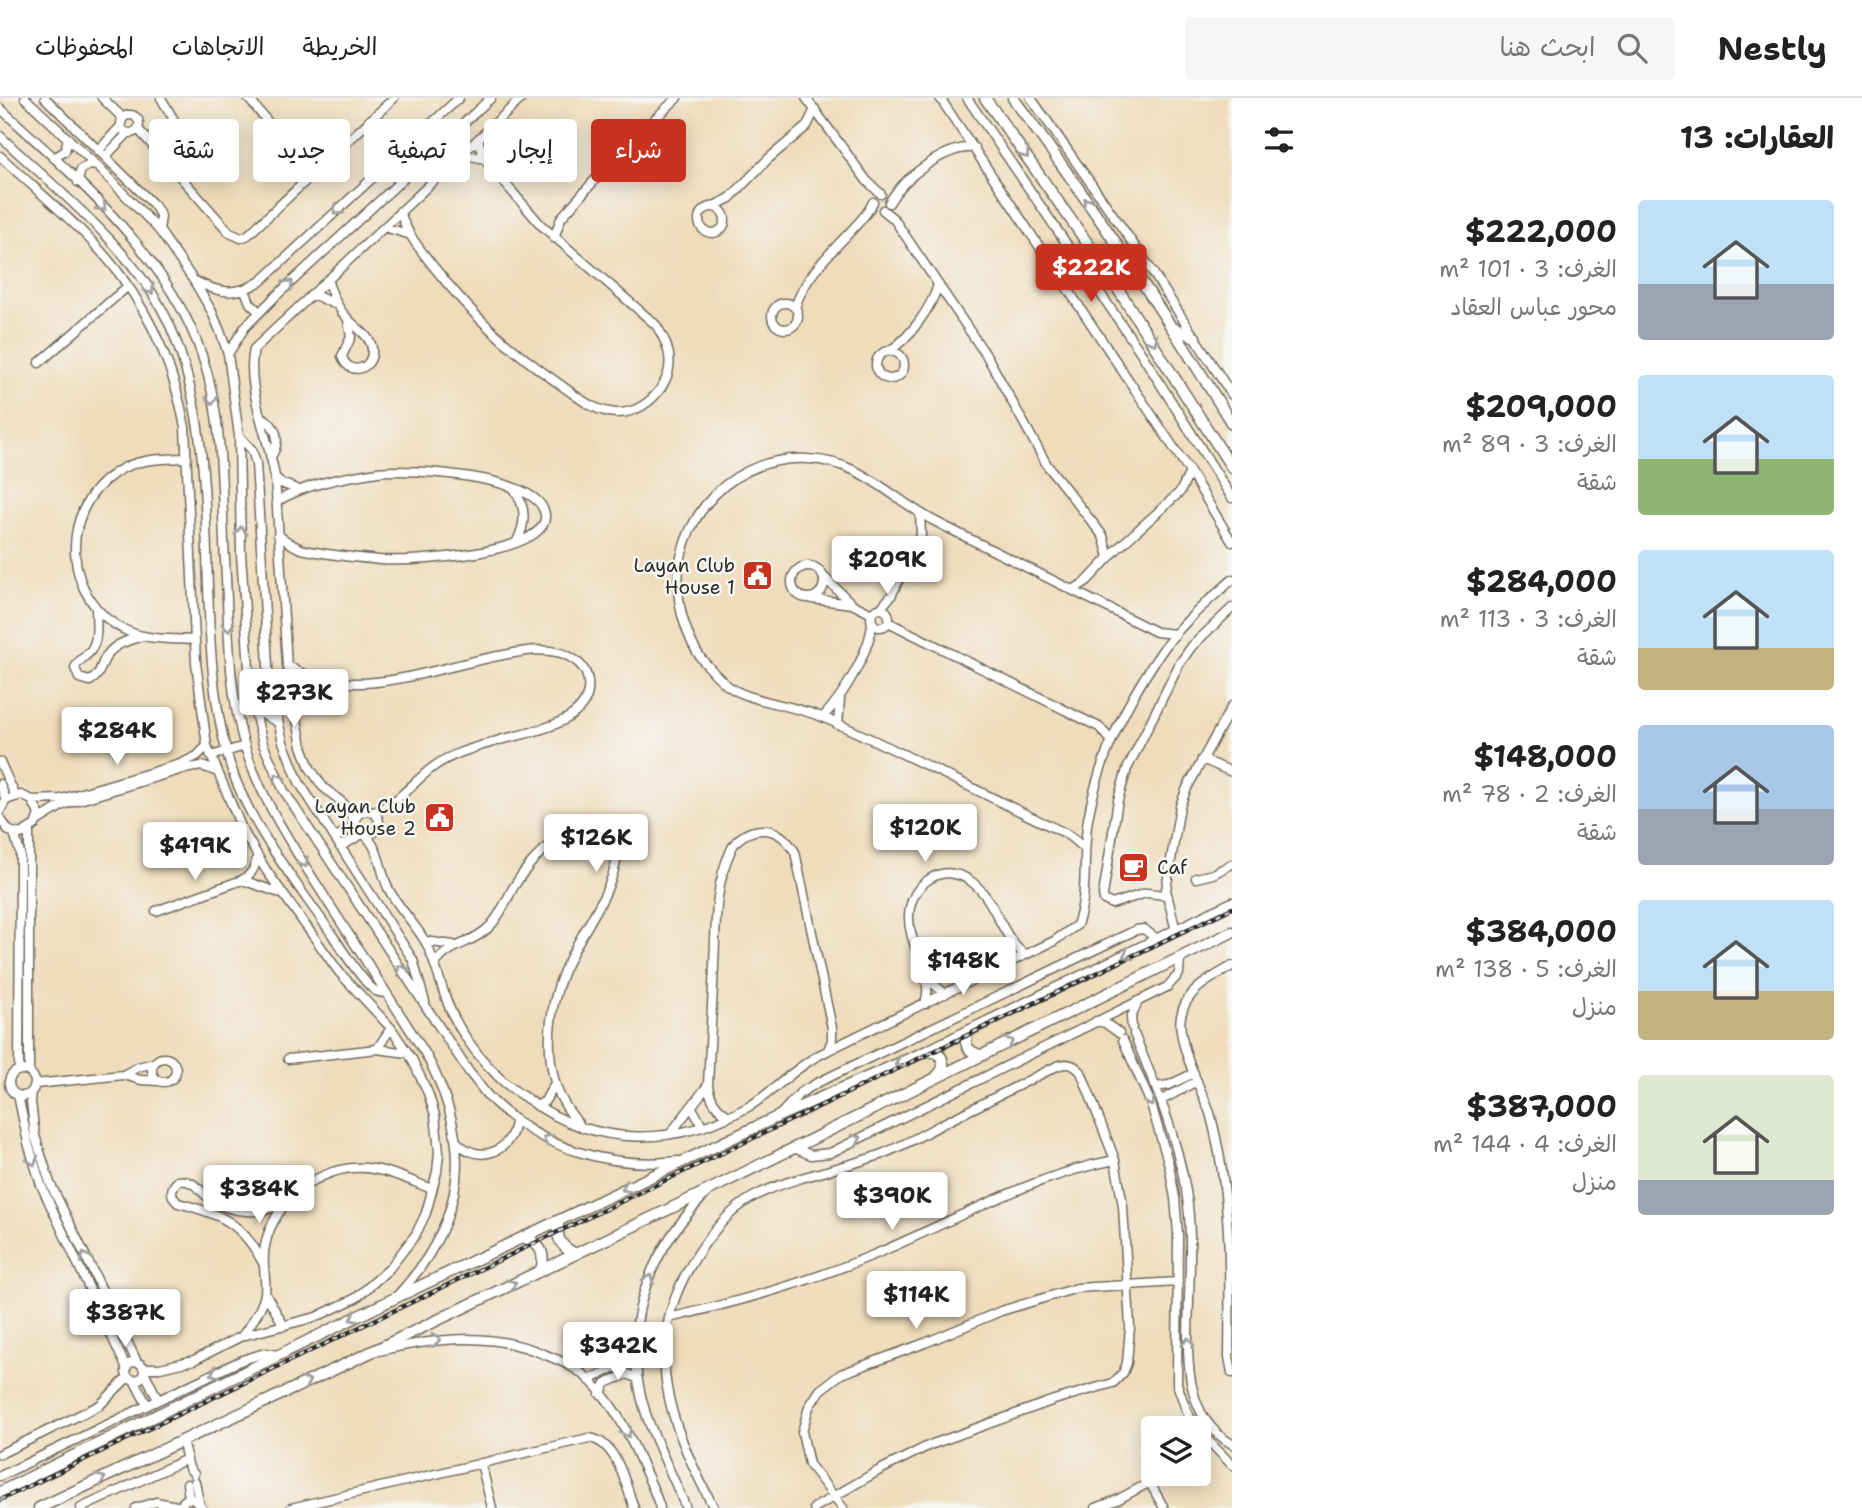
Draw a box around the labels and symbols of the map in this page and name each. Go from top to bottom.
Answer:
one-way arrow [1017,146,1029,159]
one-way arrow [1083,197,1096,210]
one-way arrow [94,198,106,211]
one-way arrow [332,202,345,215]
pin: $222K [1042,244,1140,304]
one-way arrow [281,280,294,293]
one-way arrow [142,282,154,295]
one-way arrow [1145,334,1158,347]
one-way arrow [204,395,219,406]
one-way arrow [233,525,248,536]
pin: $209K [838,536,936,596]
place label: Layan Club House 1 [634,553,735,600]
public building icon: Layan Club House 1 [741,559,775,593]
one-way arrow [221,622,236,633]
pin: $273K [245,670,343,729]
pin: $284K [68,708,166,767]
one-way arrow [272,773,286,785]
place label: Layan Club House 2 [315,794,416,841]
public building icon: Layan Club House 2 [422,800,456,834]
pin: $120K [876,804,974,864]
pin: $126K [547,814,645,874]
pin: $419K [146,822,244,882]
cafe icon: Caf [1117,850,1151,884]
place label: Caf [1157,855,1188,880]
one-way arrow [295,856,308,869]
pin: $148K [914,937,1012,997]
one-way arrow [1122,946,1134,960]
one-way arrow [397,964,410,977]
one-way arrow [1002,1036,1014,1050]
one-way arrow [894,1055,906,1069]
one-way arrow [1142,1096,1156,1108]
one-way arrow [542,1134,554,1148]
one-way arrow [850,1134,862,1148]
one-way arrow [25,1155,40,1167]
pin: $384K [210,1166,308,1225]
pin: $390K [843,1172,941,1232]
one-way arrow [621,1180,633,1194]
one-way arrow [79,1252,93,1264]
pin: $114K [867,1272,965,1331]
one-way arrow [640,1274,654,1286]
one-way arrow [505,1279,517,1293]
pin: $387K [76,1290,174,1349]
one-way arrow [349,1310,361,1324]
pin: $342K [569,1322,667,1382]
one-way arrow [431,1333,442,1348]
one-way arrow [1181,1336,1196,1347]
one-way arrow [210,1365,222,1379]
one-way arrow [299,1376,312,1390]
one-way arrow [619,1425,632,1438]
one-way arrow [94,1473,106,1487]

